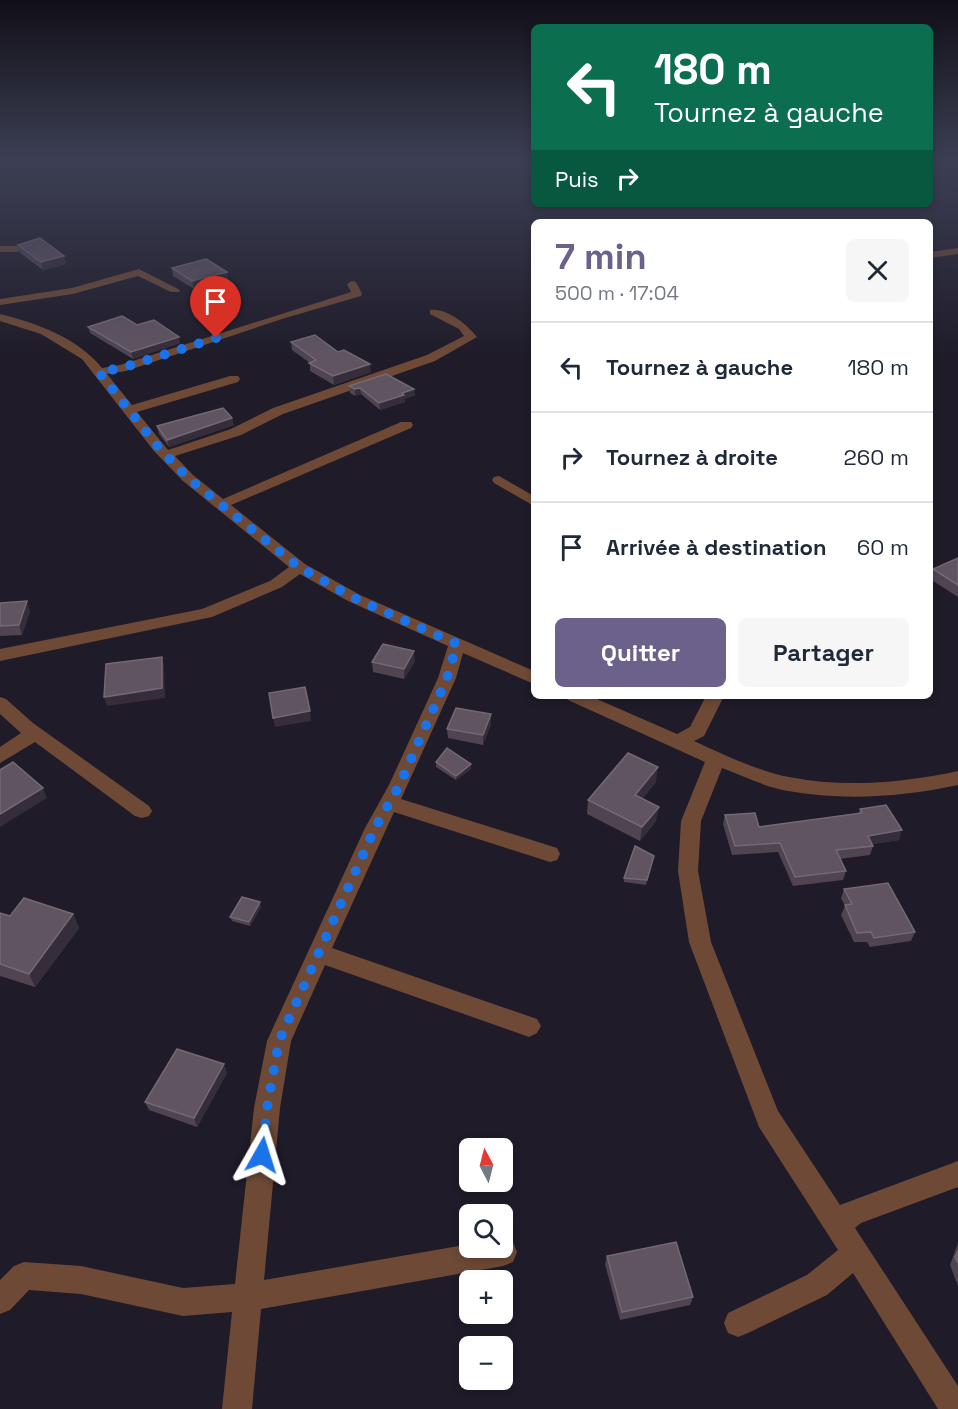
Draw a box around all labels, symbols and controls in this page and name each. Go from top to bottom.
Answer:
text: 180 m [654,43,772,96]
icon: left [555,48,633,126]
text: Tournez à gauche [654,95,884,130]
icon: right [611,162,644,195]
text: Puis [555,165,599,193]
text: 7 min [555,234,647,280]
button: close [846,239,909,302]
pin [190,276,241,338]
text: 500 m · 17:04 [555,280,679,306]
icon: arrive [199,285,232,318]
icon: left [555,351,588,384]
text: Tournez à gauche [606,353,793,381]
text: 180 m [847,353,909,381]
icon: right [555,441,588,474]
text: Tournez à droite [606,443,778,471]
text: 260 m [844,443,909,471]
icon: arrive [555,531,588,564]
text: Arrivée à destination [606,533,827,561]
text: 60 m [857,533,909,561]
button: Quitter [555,618,726,687]
button: Partager [738,618,909,687]
position arrow [230,1123,294,1187]
north arrow [459,1138,513,1192]
map controls [459,1138,513,1390]
button: search [459,1204,513,1258]
button: + [459,1270,513,1324]
button: − [459,1336,513,1390]

